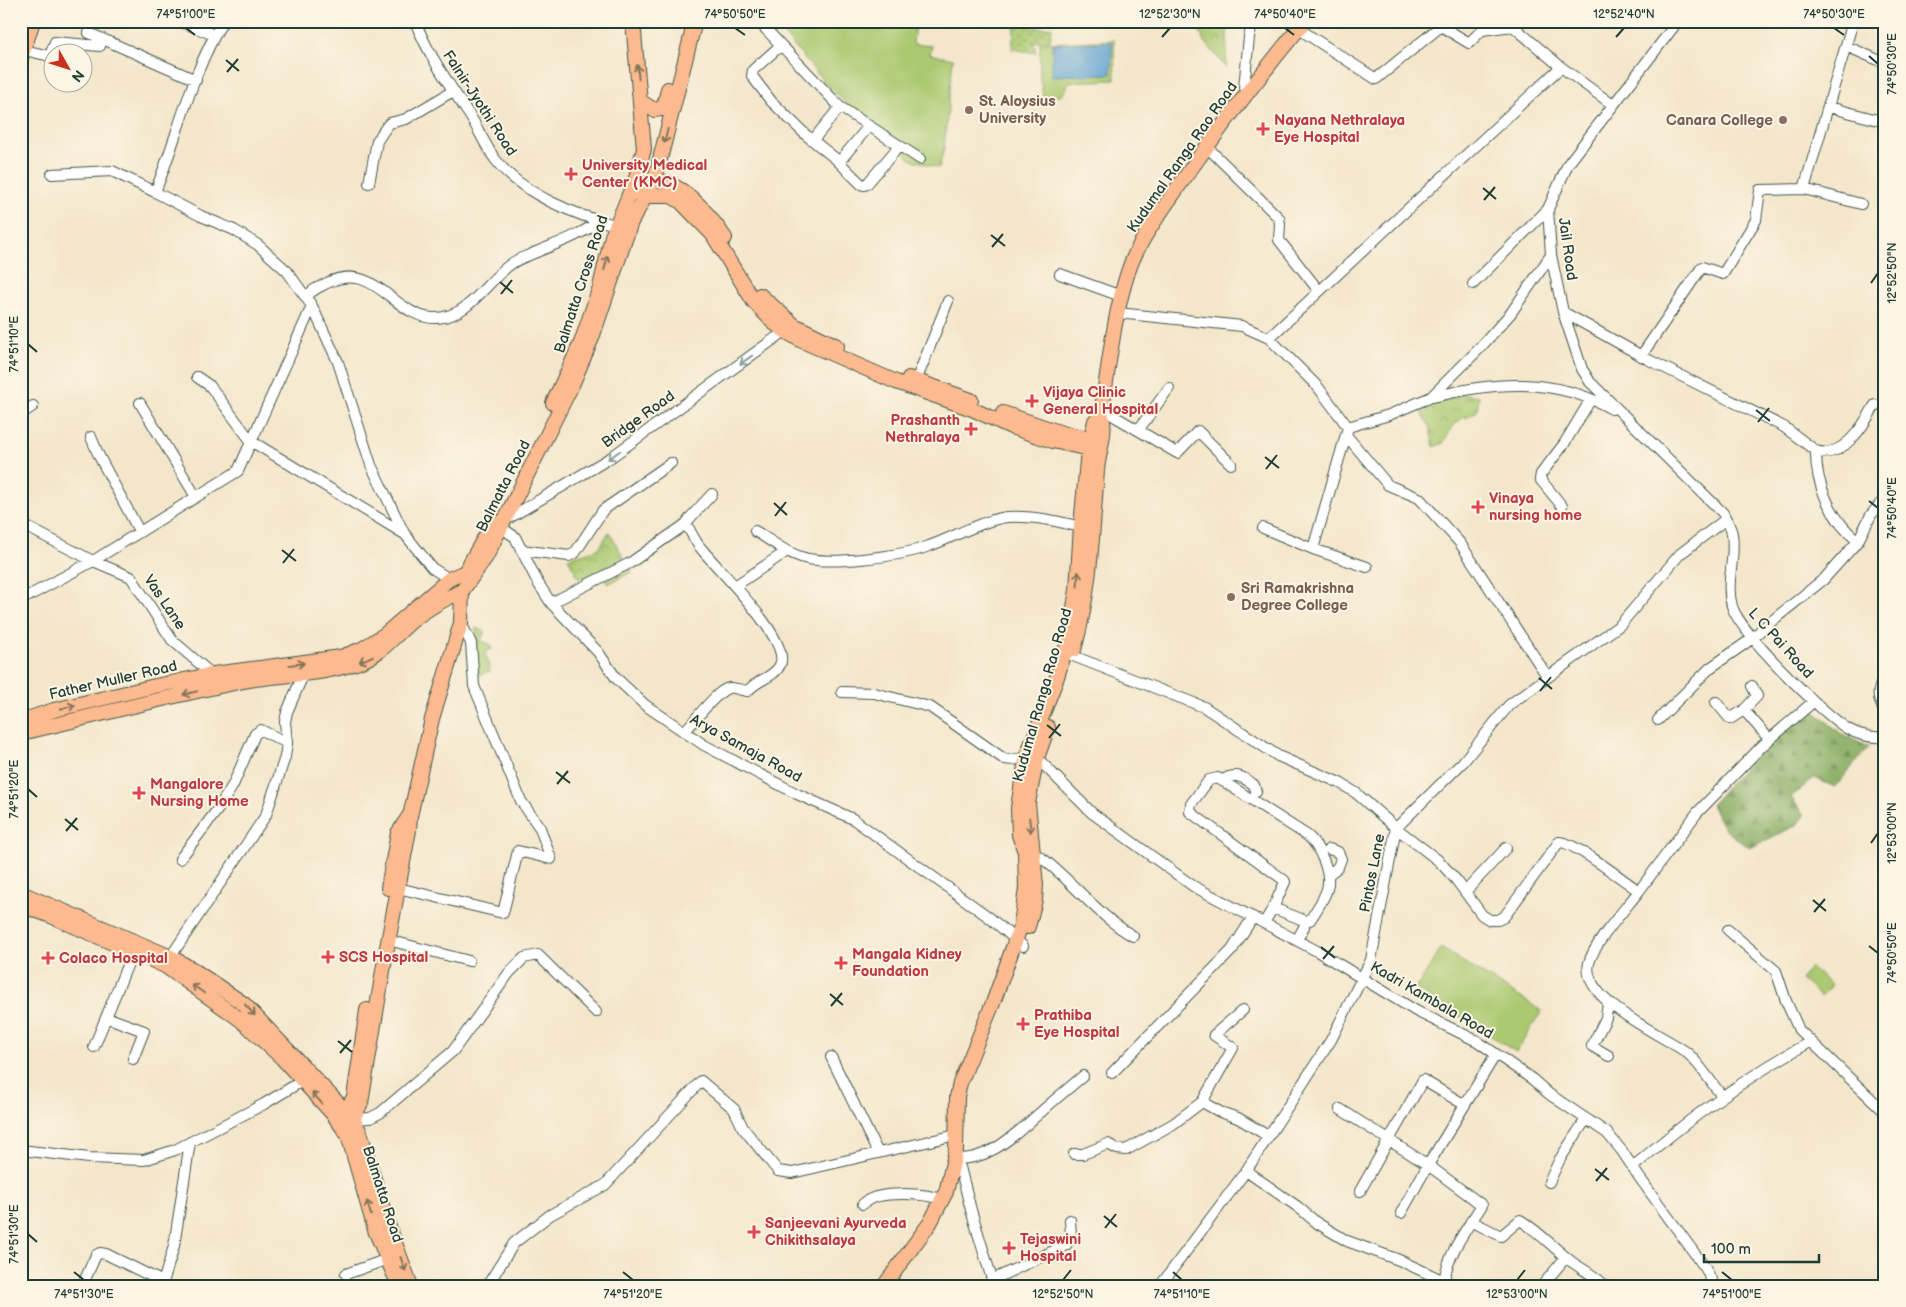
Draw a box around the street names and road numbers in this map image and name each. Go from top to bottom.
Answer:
street label: Falnir-Jyothi Road [438,47,521,160]
street label: Kudumal Ranga Rao Road [1123,78,1242,236]
street label: Balmatta Cross Road [550,213,613,355]
street label: Jail Road [1554,216,1581,282]
street label: Bridge Road [598,387,679,452]
street label: Balmatta Road [472,437,535,535]
street label: Vas Lane [139,571,190,633]
street label: L C Pai Road [1744,604,1817,683]
street label: Kudumal Ranga Rao Road [1009,606,1076,784]
street label: Father Muller Road [47,657,179,704]
street label: Arya Samaja Road [687,710,805,787]
street label: Pintos Lane [1356,832,1389,914]
street label: Kadri Kambala Road [1367,957,1497,1043]
street label: Balmatta Road [358,1143,407,1245]

